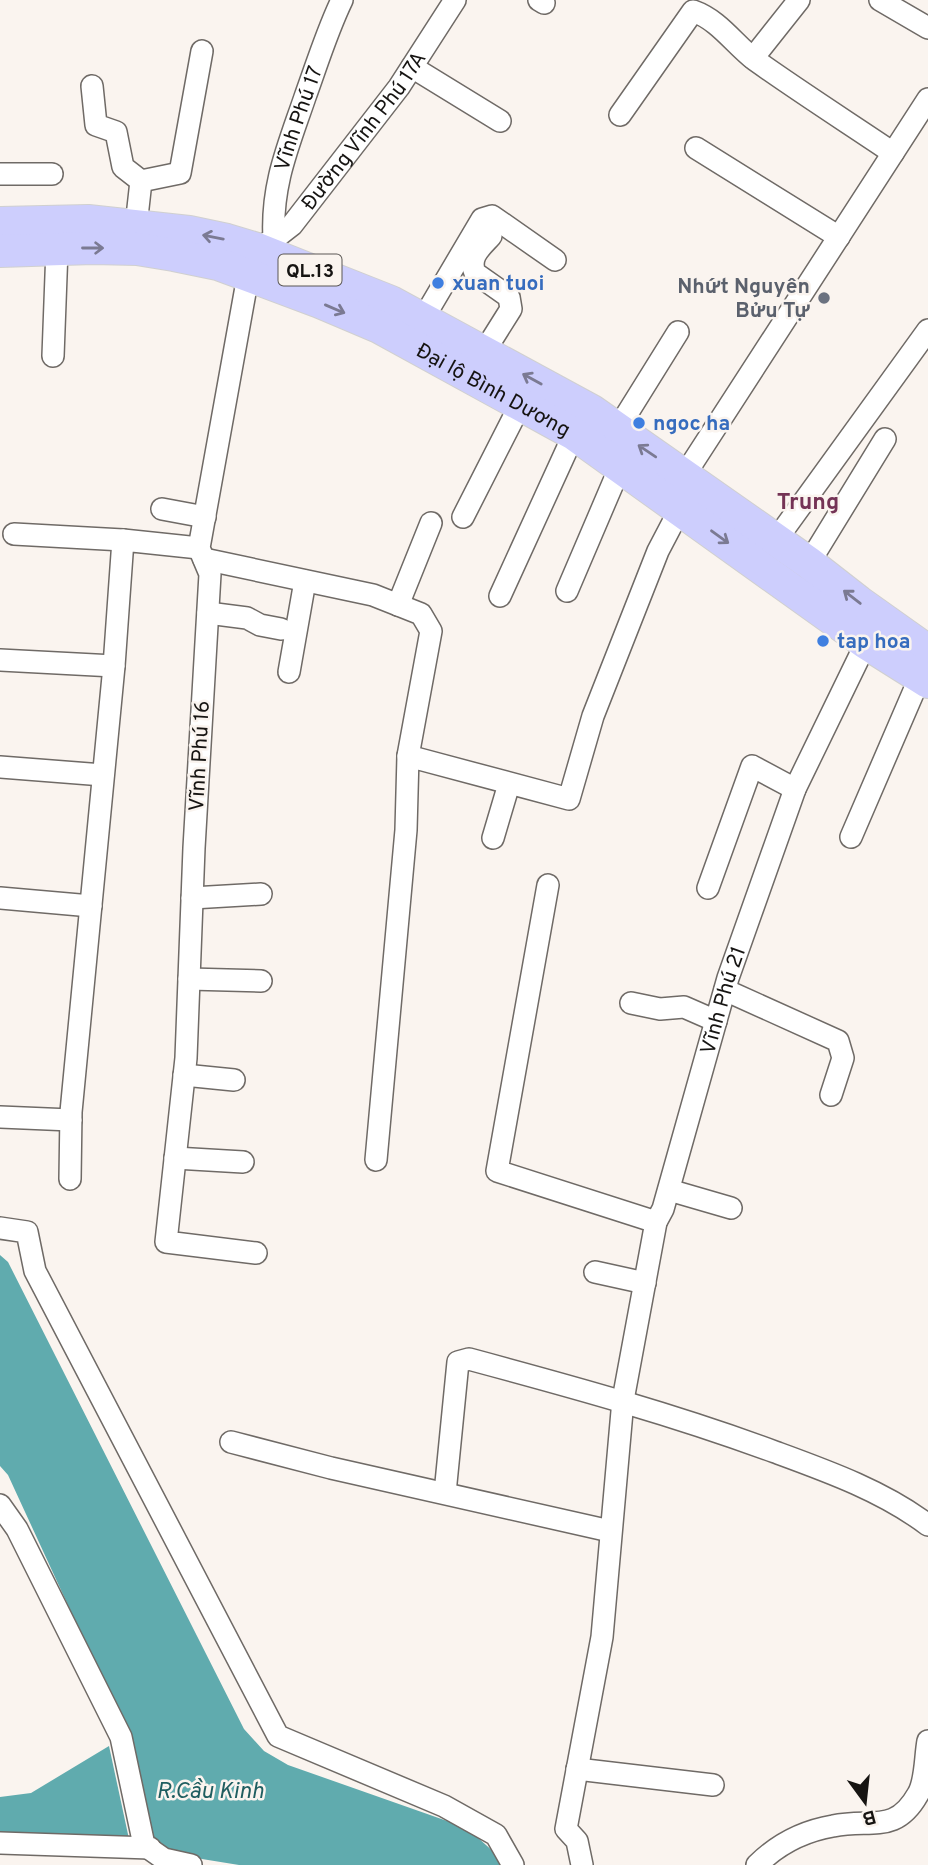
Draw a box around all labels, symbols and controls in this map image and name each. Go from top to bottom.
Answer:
street label: Đường Vĩnh Phú 17A [296,47,433,216]
street label: Vĩnh Phú 17 [269,63,330,174]
one-way arrow [202,230,225,243]
one-way arrow [81,241,104,255]
road number: QL.13 [278,254,342,286]
place label: xuan tuoi [452,271,544,298]
place label: Nhứt Nguyên Bửu Tự [677,274,810,325]
marker: xuan tuoi [430,275,446,291]
marker: Nhứt Nguyên Bửu Tự [816,290,832,306]
one-way arrow [324,303,345,316]
street label: Đại lộ Bình Dương [411,338,575,444]
one-way arrow [522,372,543,385]
place label: ngoc ha [653,411,730,438]
marker: ngoc ha [631,415,647,431]
one-way arrow [638,444,657,458]
district label: Trung [777,489,839,518]
one-way arrow [710,530,729,544]
one-way arrow [844,589,862,604]
place label: tap hoa [837,629,911,656]
marker: tap hoa [815,633,831,649]
street label: Vĩnh Phú 16 [184,700,217,812]
street label: Vĩnh Phú 21 [695,943,753,1058]
north arrow [830,1767,900,1837]
water label: R.Cầu Kinh [156,1778,264,1807]
text: B [859,1803,878,1830]

